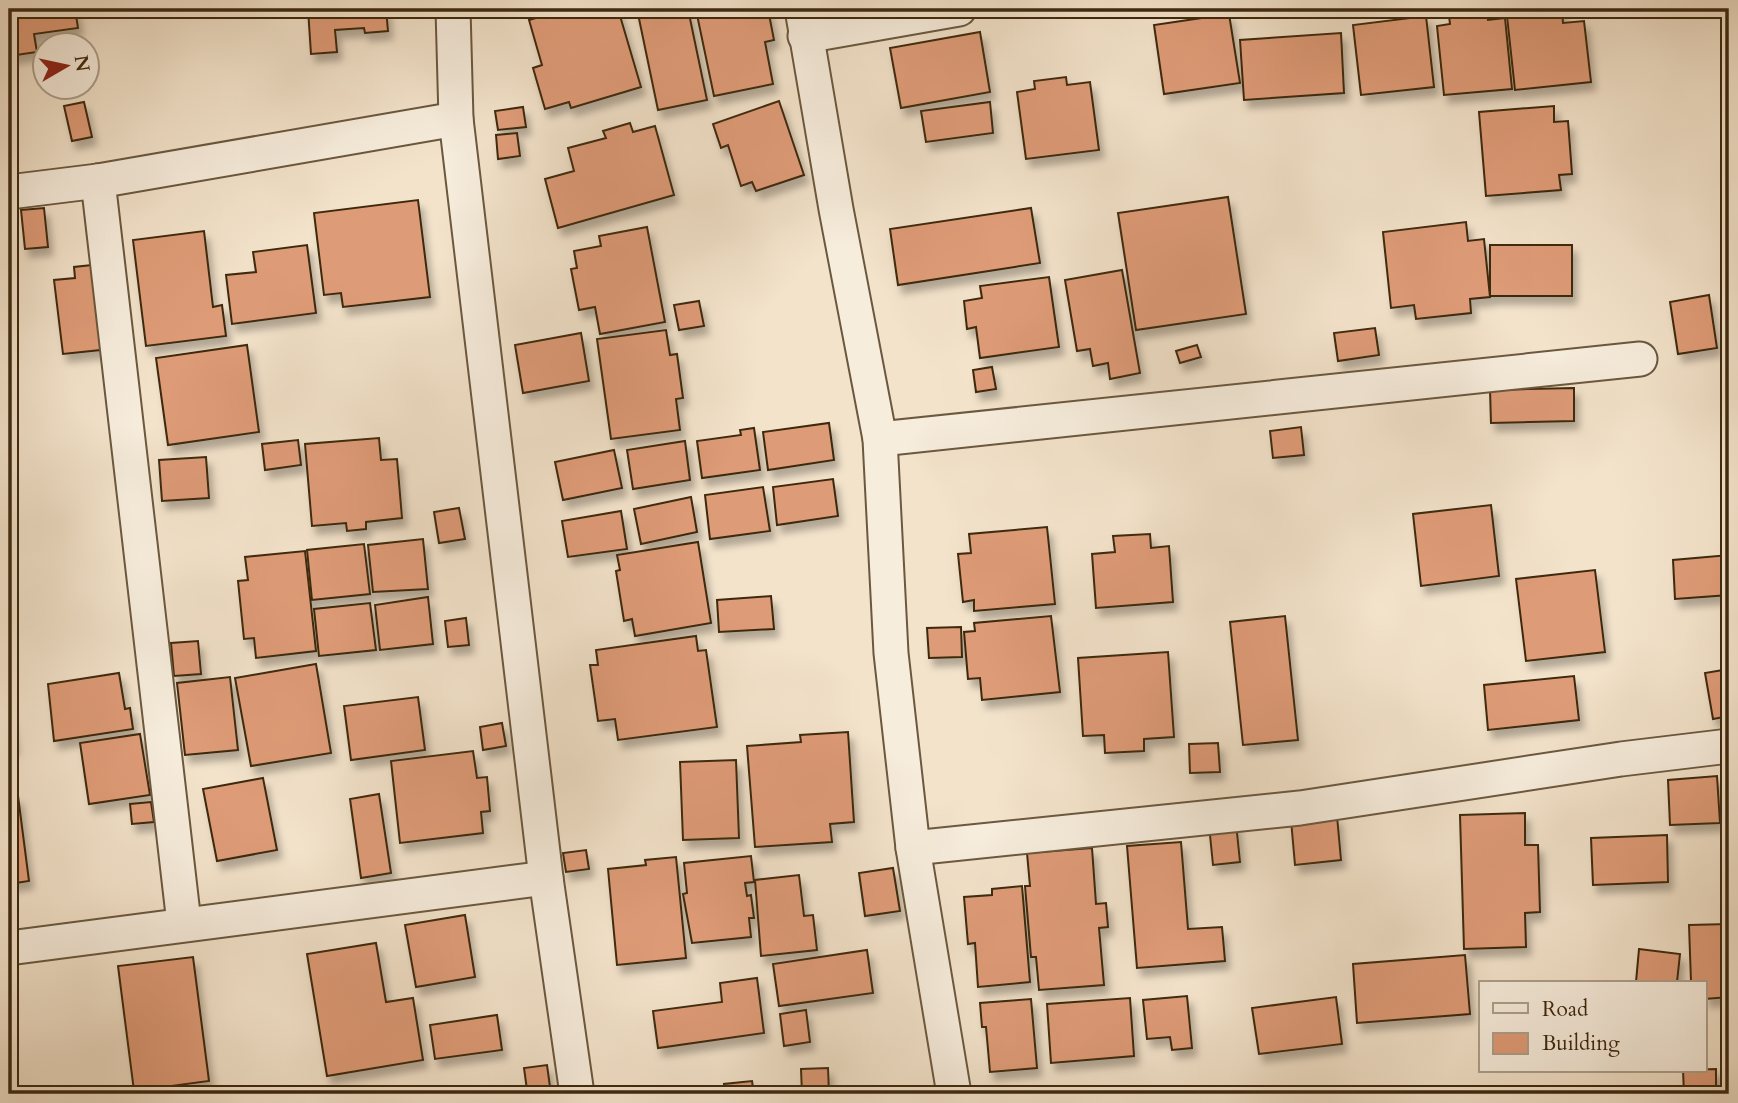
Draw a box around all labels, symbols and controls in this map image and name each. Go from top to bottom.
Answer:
north arrow [32,32,102,102]
text: N [68,53,96,74]
legend [1479,981,1706,1072]
text: Road [1542,995,1588,1024]
text: Building [1542,1029,1620,1058]

